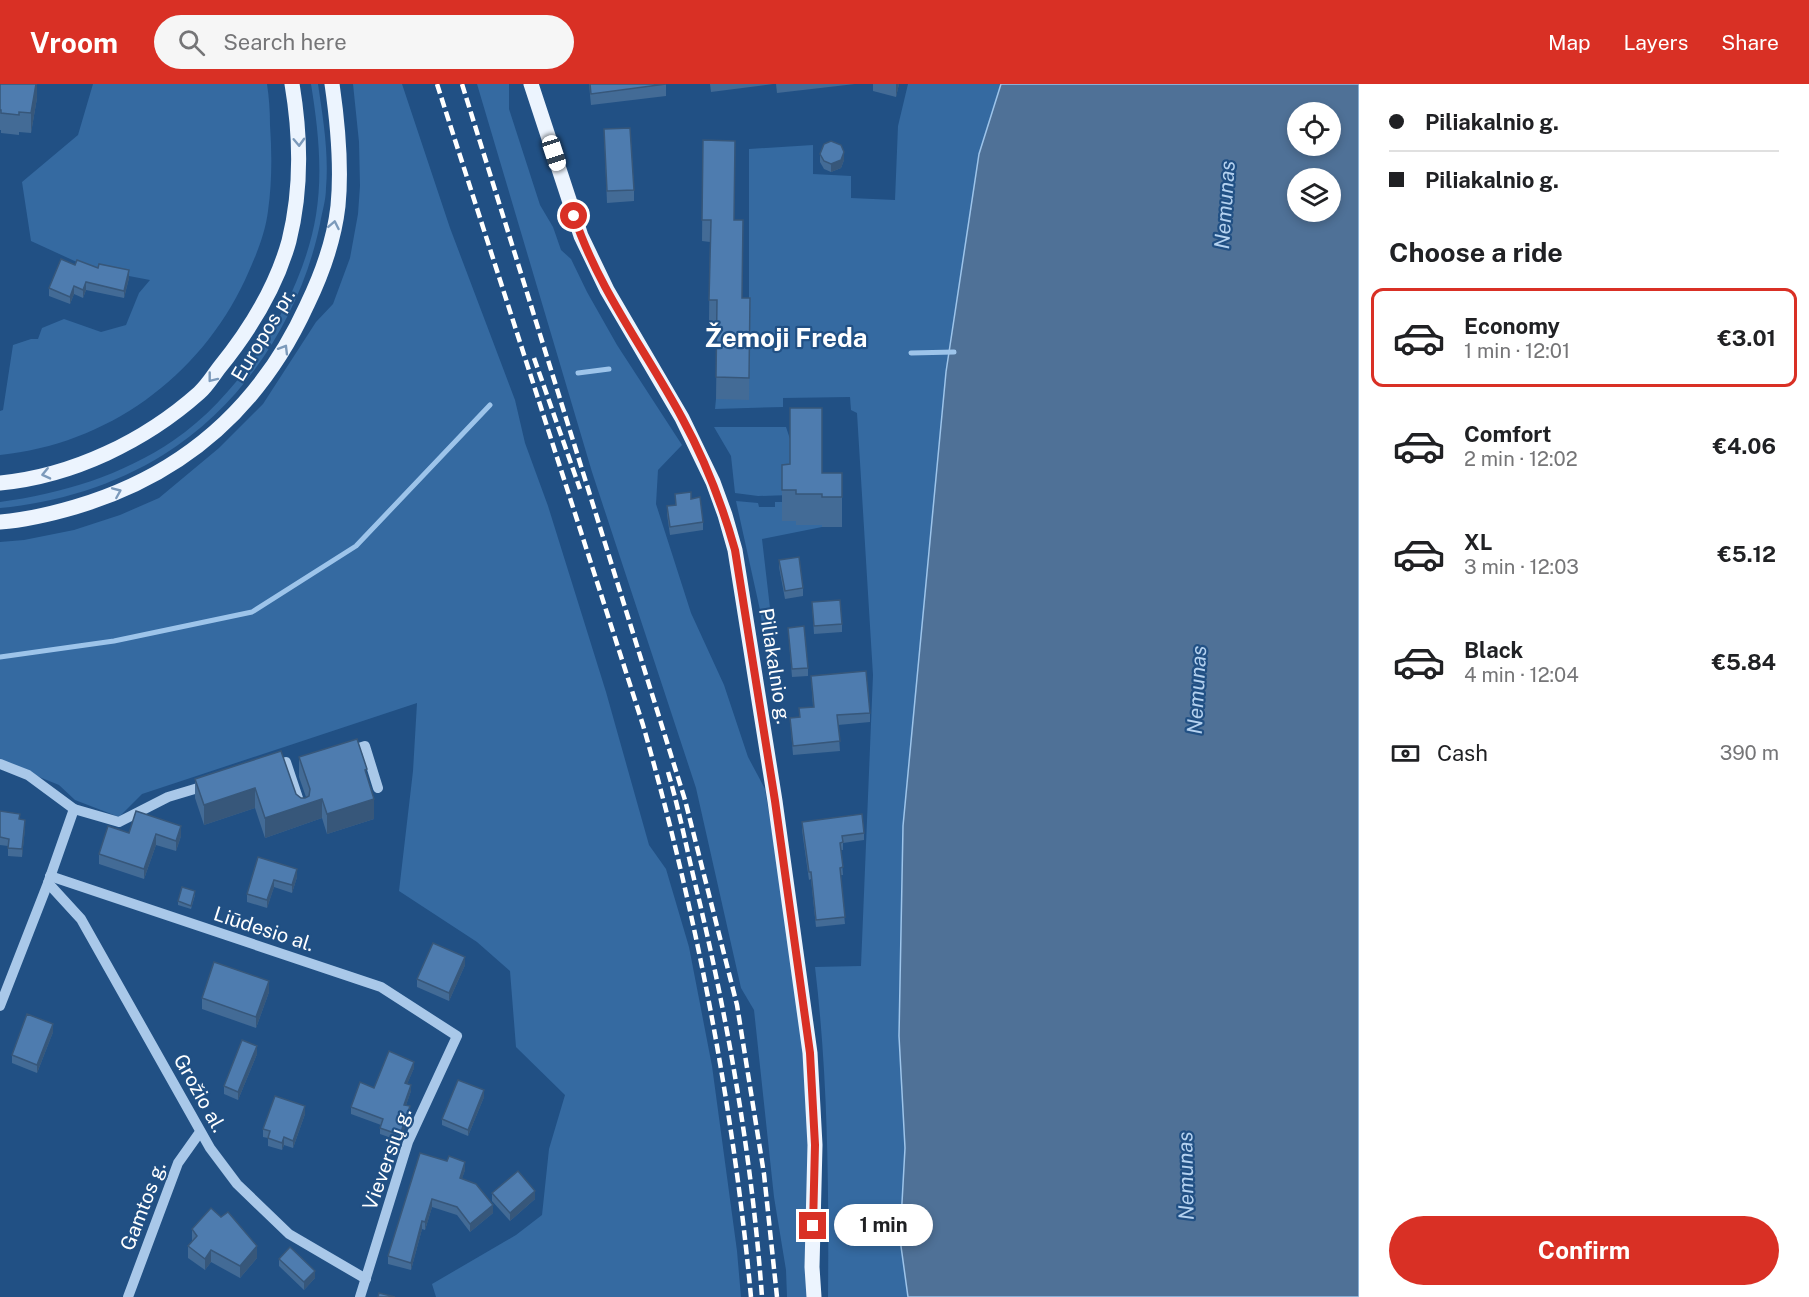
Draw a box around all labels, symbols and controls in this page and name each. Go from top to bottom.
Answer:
search box [154,15,574,69]
text: Vroom [30,26,118,59]
icon: search [175,26,208,59]
text: Search here [223,29,347,55]
text: Map [1548,30,1591,55]
text: Layers [1624,30,1688,55]
text: Share [1721,30,1779,55]
map controls [1287,102,1341,222]
button: locate [1287,102,1341,156]
text: Piliakalnio g. [1425,109,1559,135]
car [540,133,568,173]
one-way arrow [292,138,305,147]
water label: Nemunas [1209,160,1240,250]
text: Piliakalnio g. [1425,167,1559,193]
button: layers [1287,168,1341,222]
route start [560,202,587,229]
one-way arrow [327,221,340,231]
text: Choose a ride [1389,236,1563,268]
street label: Europos pr. [226,284,300,386]
icon: car [1392,311,1446,365]
text: Economy [1464,313,1560,339]
district label: Žemoji Freda [705,322,867,353]
text: €3.01 [1718,325,1776,351]
text: 1 min · 12:01 [1464,339,1570,363]
one-way arrow [277,345,289,355]
one-way arrow [208,371,219,382]
icon: car [1392,419,1446,473]
text: Comfort [1464,421,1551,447]
text: €4.06 [1713,433,1776,459]
text: 2 min · 12:02 [1464,447,1578,471]
one-way arrow [41,467,51,480]
one-way arrow [111,488,122,500]
icon: car [1392,527,1446,581]
text: XL [1464,529,1492,555]
text: €5.12 [1718,541,1776,567]
text: 3 min · 12:03 [1464,555,1579,579]
street label: Piliakalnio g. [754,606,796,726]
icon: car [1392,635,1446,689]
text: Black [1464,637,1523,663]
water label: Nemunas [1182,645,1211,735]
text: €5.84 [1712,649,1776,675]
text: 4 min · 12:04 [1464,663,1579,687]
icon: cash [1389,737,1422,770]
text: Cash [1437,740,1488,766]
text: 390 m [1720,741,1779,765]
street label: Liūdesio al. [211,901,317,957]
street label: Grožio al. [169,1050,231,1136]
street label: Vieversių g. [357,1105,417,1213]
water label: Nemunas [1172,1131,1199,1221]
street label: Gamtos g. [115,1158,171,1254]
callout: 1 min [834,1205,933,1247]
route end [799,1212,826,1239]
text: 1 min [859,1213,908,1237]
button: Confirm [1389,1216,1779,1285]

